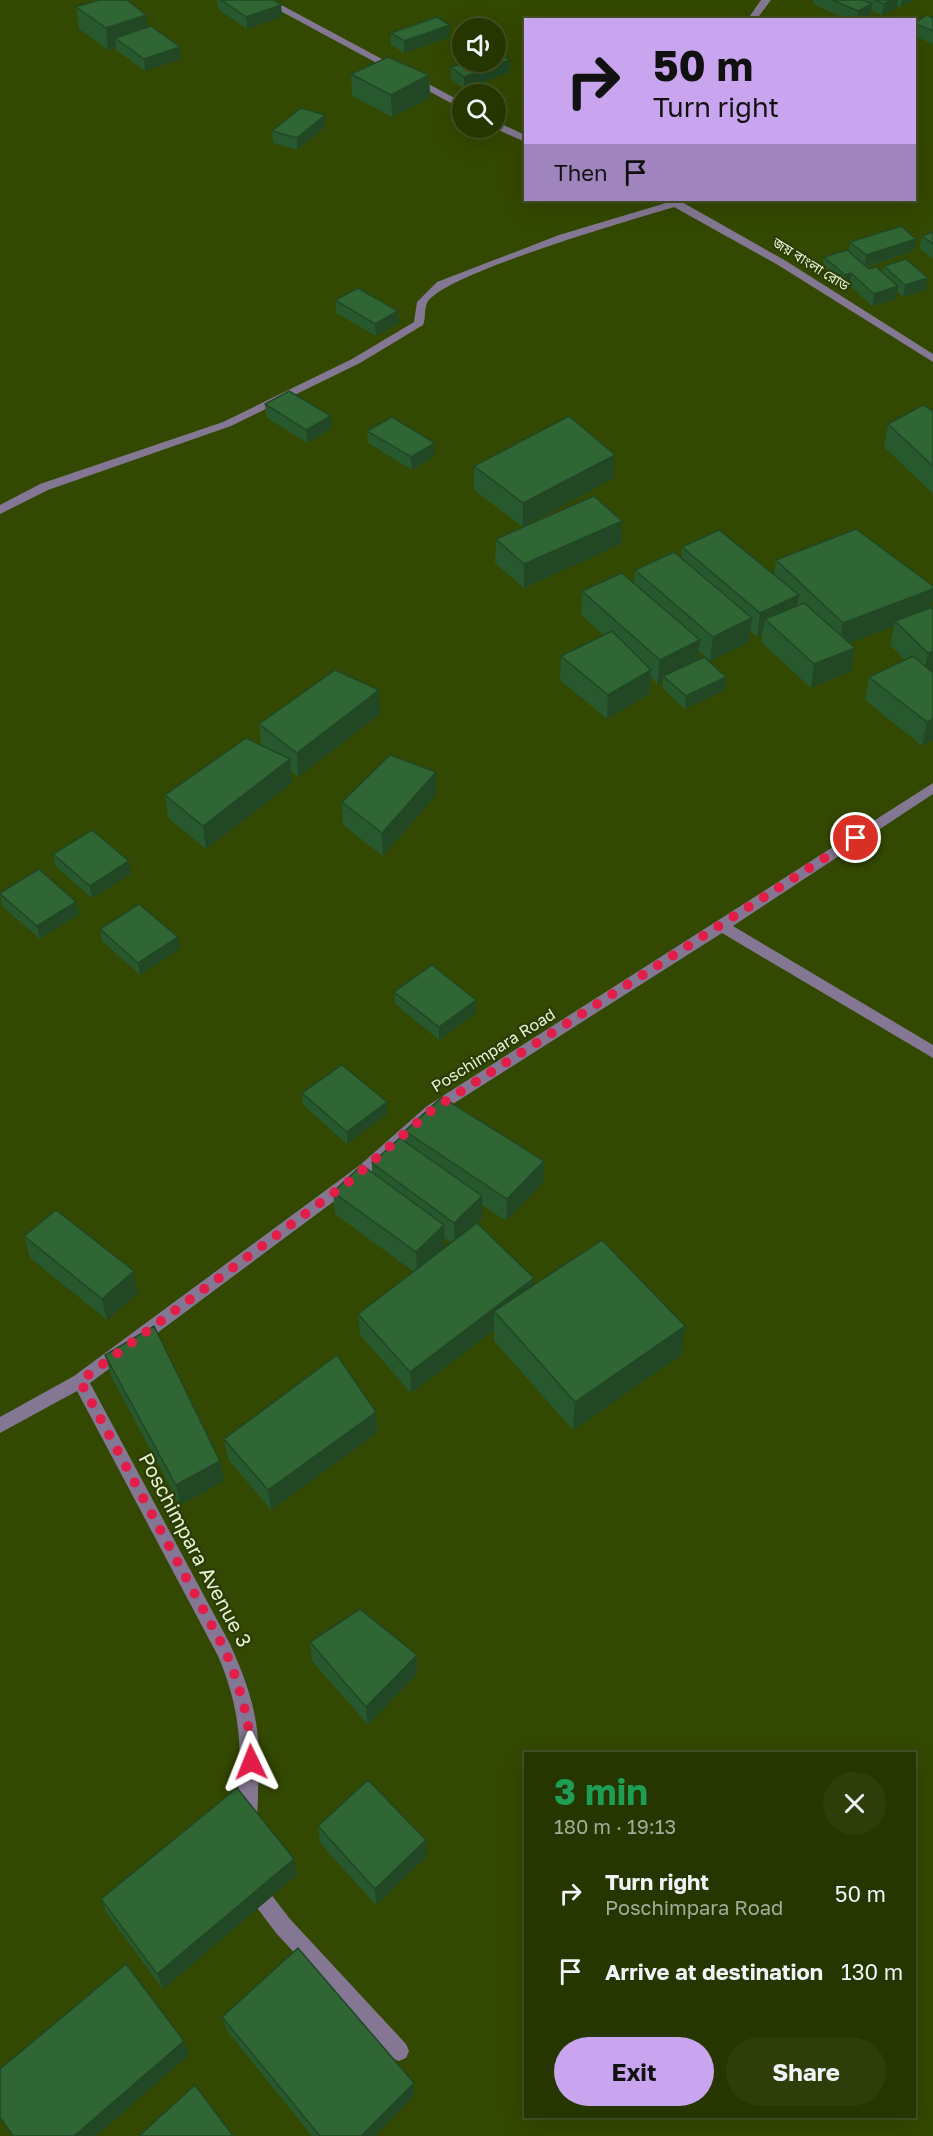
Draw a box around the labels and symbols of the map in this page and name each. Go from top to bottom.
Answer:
street label: জয় বাংলা রোড [769,233,854,294]
pin [830,812,881,863]
street label: Poschimpara Road [427,1004,559,1096]
street label: Poschimpara Avenue 3 [134,1448,257,1651]
position arrow [219,1730,283,1794]

